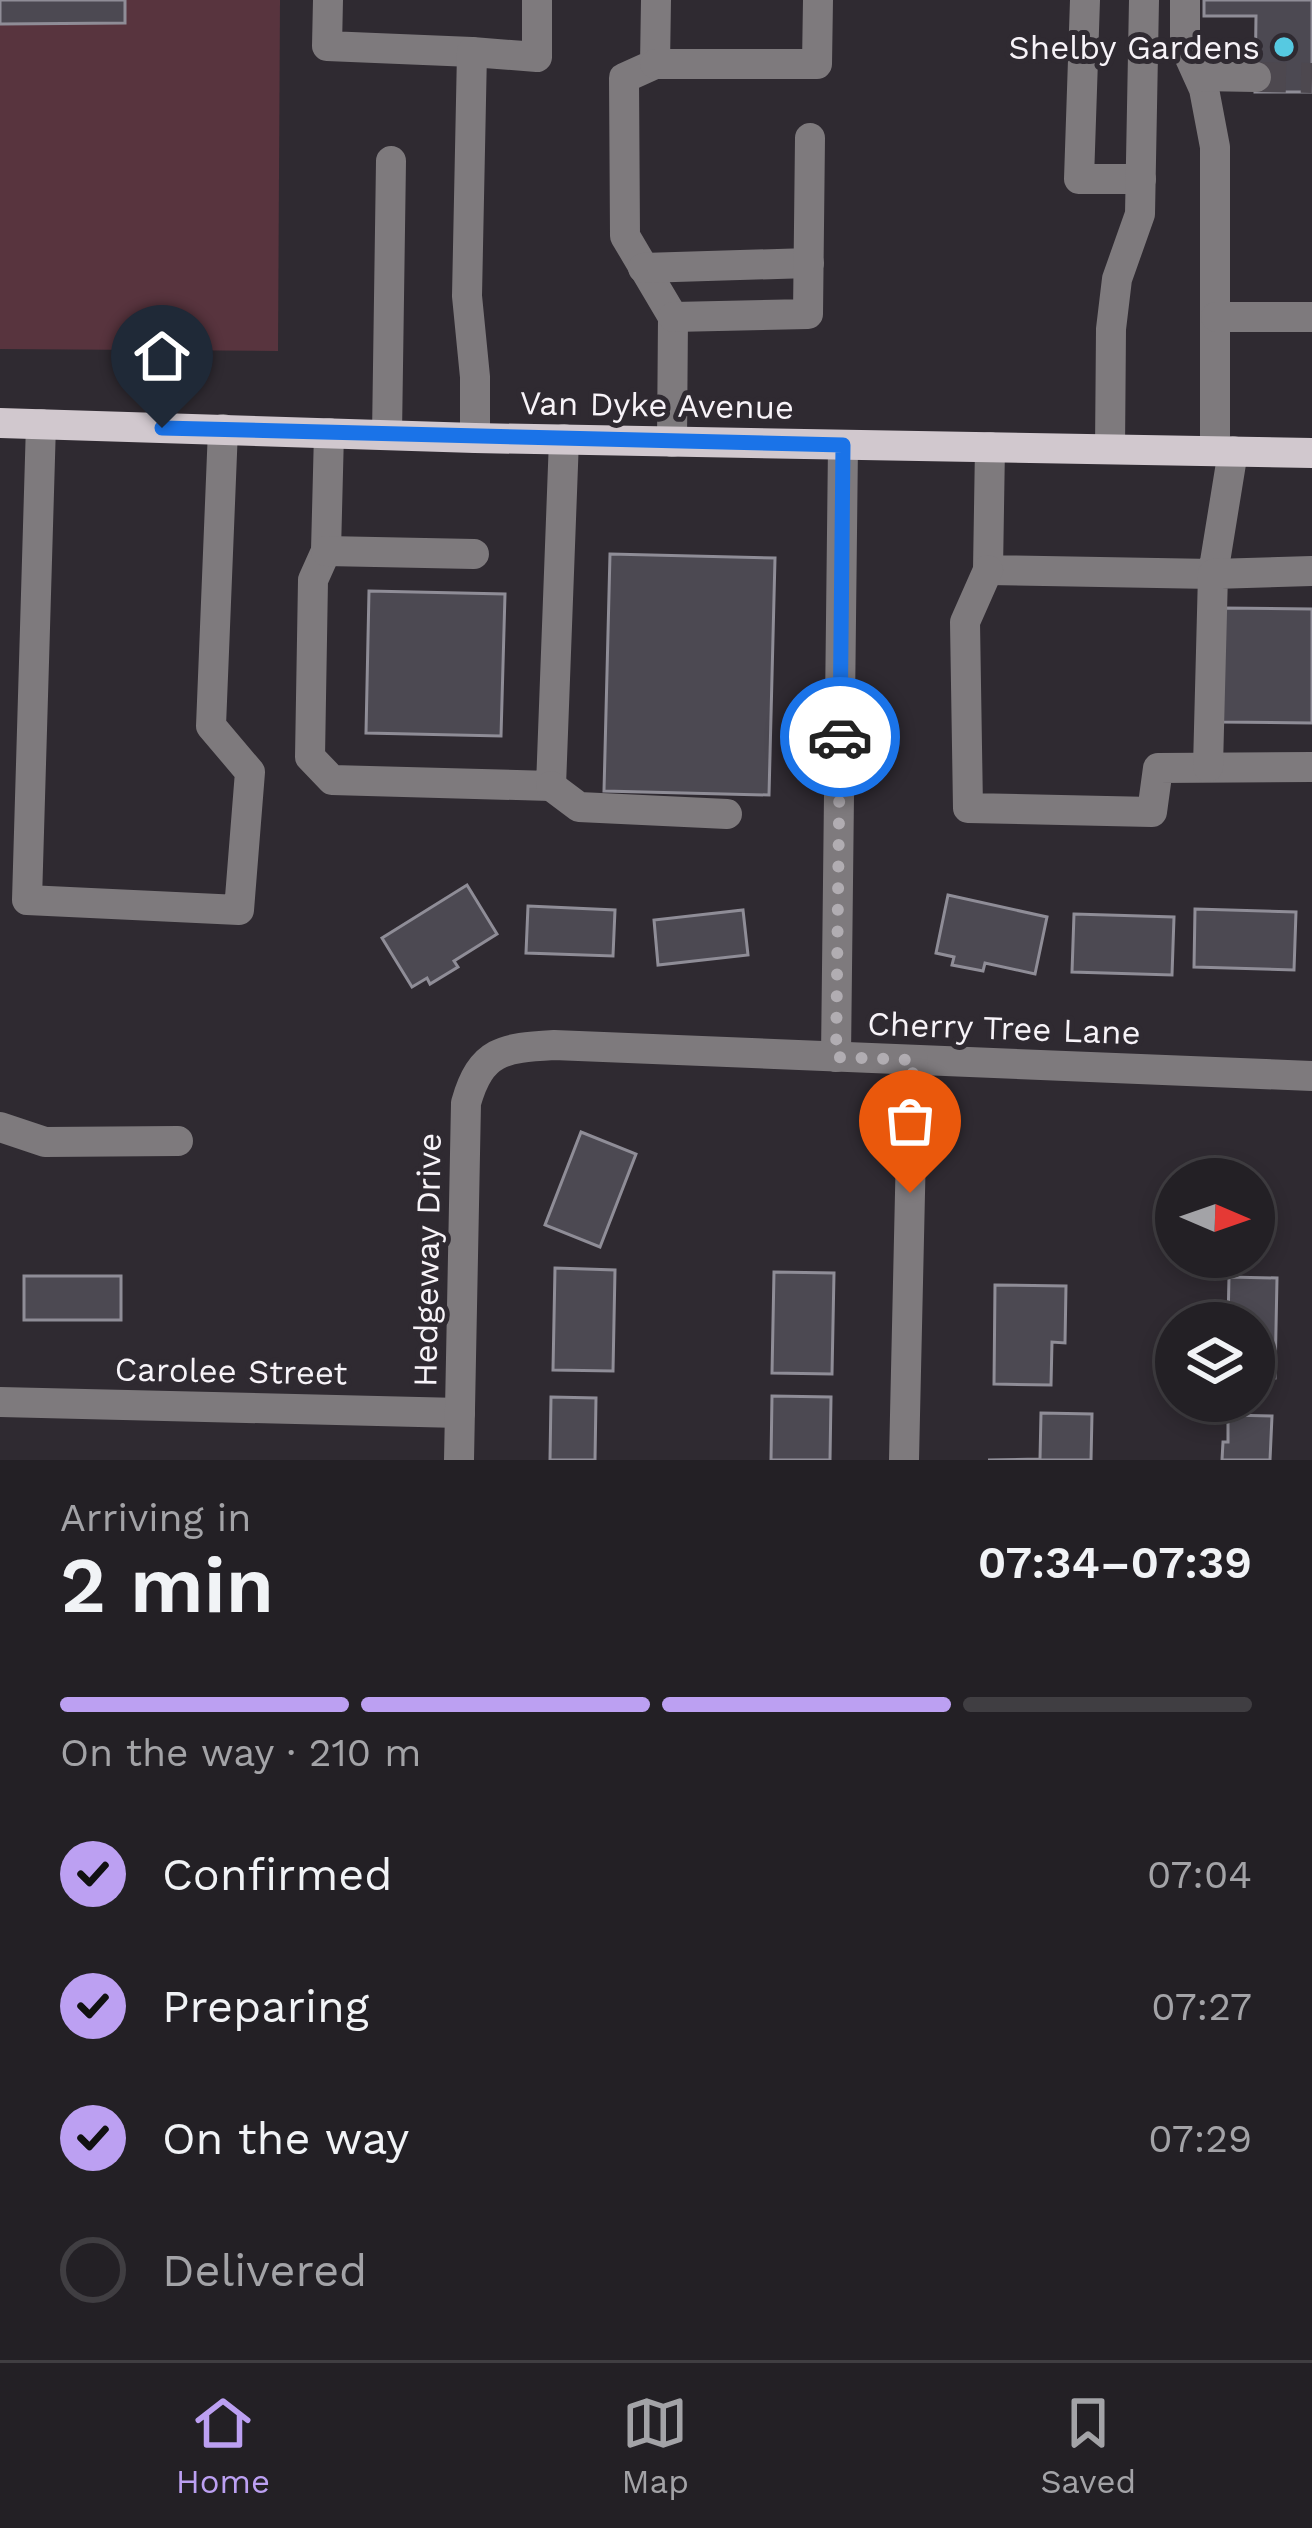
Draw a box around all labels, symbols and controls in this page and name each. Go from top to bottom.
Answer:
place label: Shelby Gardens [1009,28,1260,67]
marker: Shelby Gardens [1271,34,1297,60]
pin [111,305,213,428]
icon: home [129,323,195,389]
street label: Van Dyke Avenue [520,383,794,427]
courier [780,677,900,797]
icon: car [807,704,873,770]
street label: Cherry Tree Lane [867,1004,1141,1052]
pin [859,1070,961,1193]
icon: bag [877,1088,943,1154]
street label: Hedgeway Drive [405,1132,449,1388]
north arrow [1155,1158,1275,1278]
map controls [1155,1158,1275,1422]
button: layers [1155,1302,1275,1422]
street label: Carolee Street [114,1349,348,1393]
text: Arriving in [60,1495,251,1540]
text: 07:34–07:39 [978,1536,1252,1589]
text: 2 min [60,1539,274,1631]
text: On the way · 210 m [60,1730,421,1775]
icon: check [60,1841,126,1907]
text: Confirmed [162,1848,393,1901]
text: 07:04 [1147,1852,1252,1897]
icon: check [60,1973,126,2039]
text: Preparing [162,1980,369,2033]
text: 07:27 [1151,1984,1252,2029]
icon: check [60,2105,126,2171]
text: On the way [162,2112,409,2165]
text: 07:29 [1148,2116,1252,2161]
text: Delivered [162,2244,367,2297]
tab: Home [176,2390,270,2501]
tab: Map [622,2390,689,2501]
tab: Saved [1040,2390,1136,2501]

